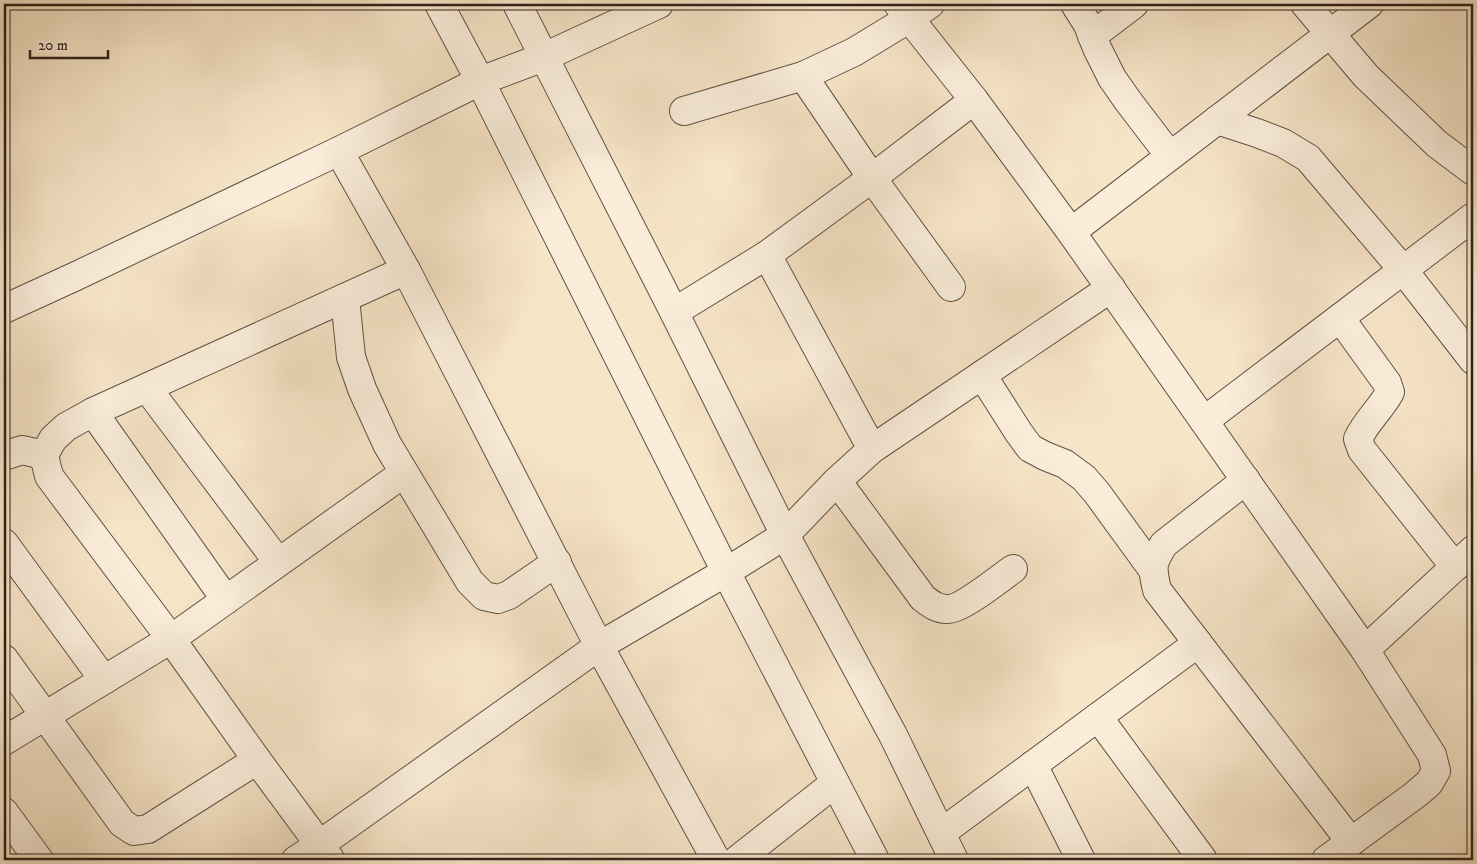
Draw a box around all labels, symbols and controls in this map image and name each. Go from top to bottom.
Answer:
scale bar [30,28,108,60]
text: 20 m [38,36,68,55]

